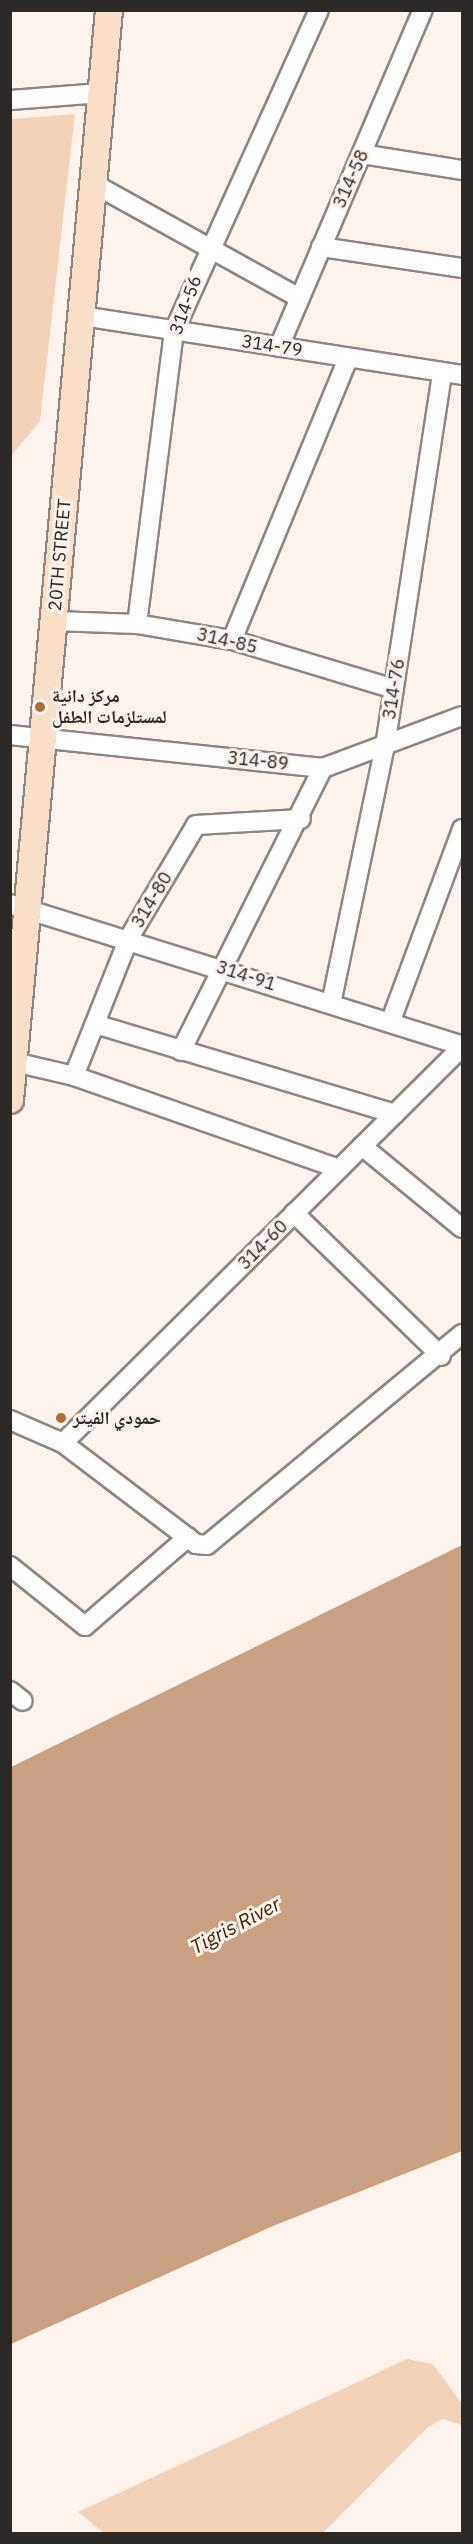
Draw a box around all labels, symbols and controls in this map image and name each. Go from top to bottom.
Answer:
street label: 314-58 [329,147,373,211]
street label: 314-56 [165,273,207,337]
street label: 314-79 [240,331,304,361]
street label: 20TH STREET [44,498,76,612]
street label: 314-85 [195,624,259,658]
street label: 314-76 [379,657,409,721]
place label: مركز دانية لمستلزمات الطفل [52,686,167,728]
marker: مركز دانية لمستلزمات الطفل [33,700,47,714]
street label: 314-89 [226,747,290,775]
street label: 314-80 [127,868,177,932]
street label: 314-91 [214,956,278,996]
street label: 314-60 [234,1216,292,1274]
place label: حمودي الفيتر [73,1407,161,1429]
marker: حمودي الفيتر [54,1411,68,1425]
water label: Tigris River [186,1891,284,1959]

